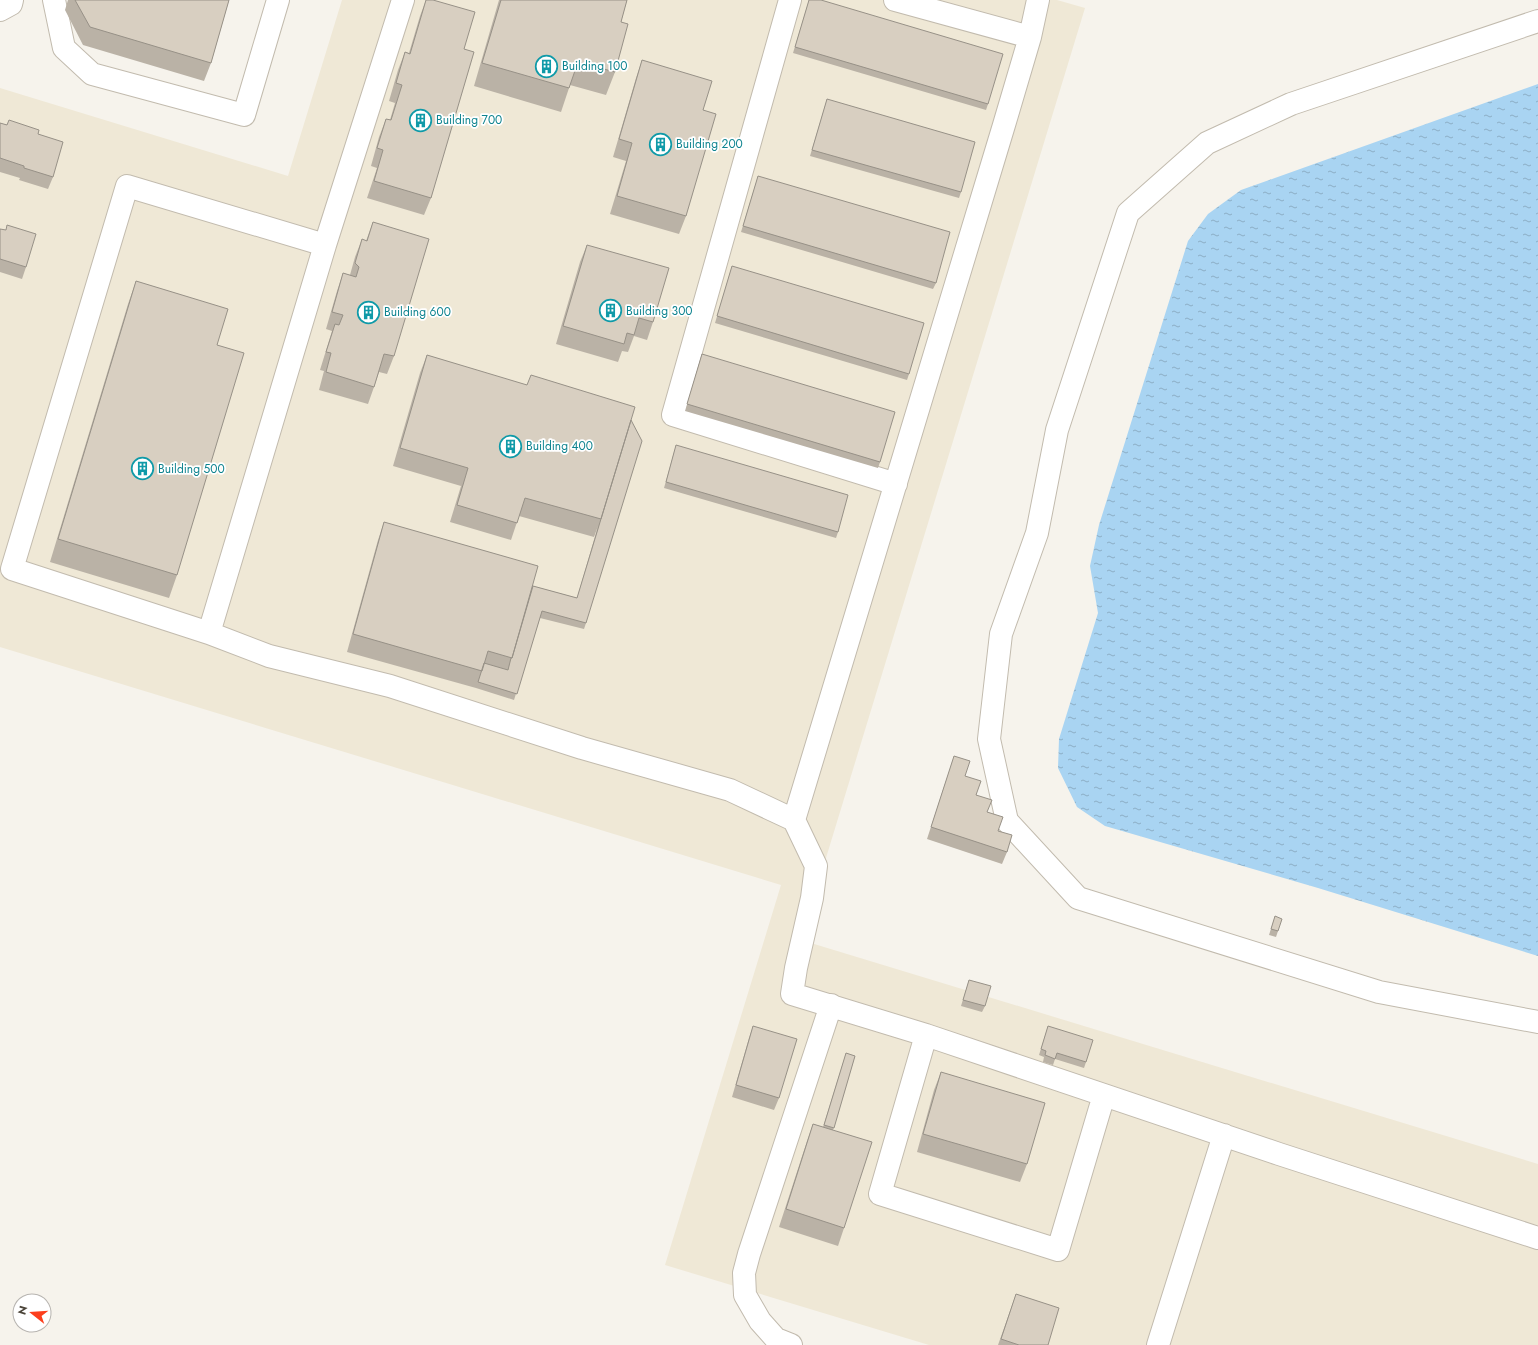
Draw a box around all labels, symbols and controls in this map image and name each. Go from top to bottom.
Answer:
building icon: Building 100 [534,53,560,79]
place label: Building 100 [562,57,627,75]
building icon: Building 700 [408,107,434,133]
place label: Building 700 [436,111,502,129]
building icon: Building 200 [648,131,674,157]
place label: Building 200 [676,135,743,153]
building icon: Building 300 [598,298,624,324]
building icon: Building 600 [355,299,381,325]
place label: Building 300 [626,302,693,320]
place label: Building 600 [384,303,451,321]
building icon: Building 400 [498,433,524,459]
place label: Building 400 [526,437,593,455]
building icon: Building 500 [130,456,156,482]
place label: Building 500 [158,460,225,478]
north arrow [12,1293,52,1333]
text: N [14,1304,31,1317]

